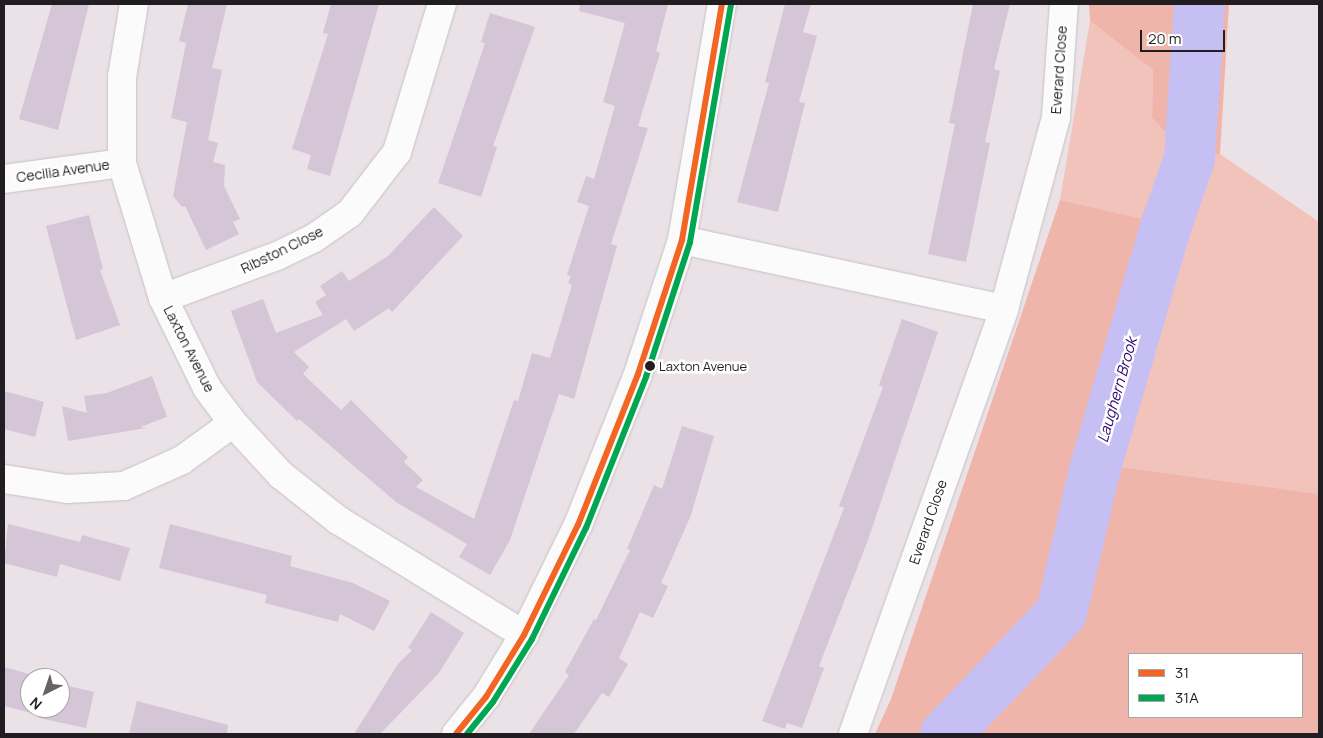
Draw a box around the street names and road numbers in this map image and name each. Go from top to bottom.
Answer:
street label: Everard Close [1048,25,1070,115]
street label: Cecilia Avenue [15,156,111,186]
street label: Ribston Close [238,223,326,277]
street label: Laxton Avenue [160,303,218,395]
street label: Everard Close [906,477,950,567]

